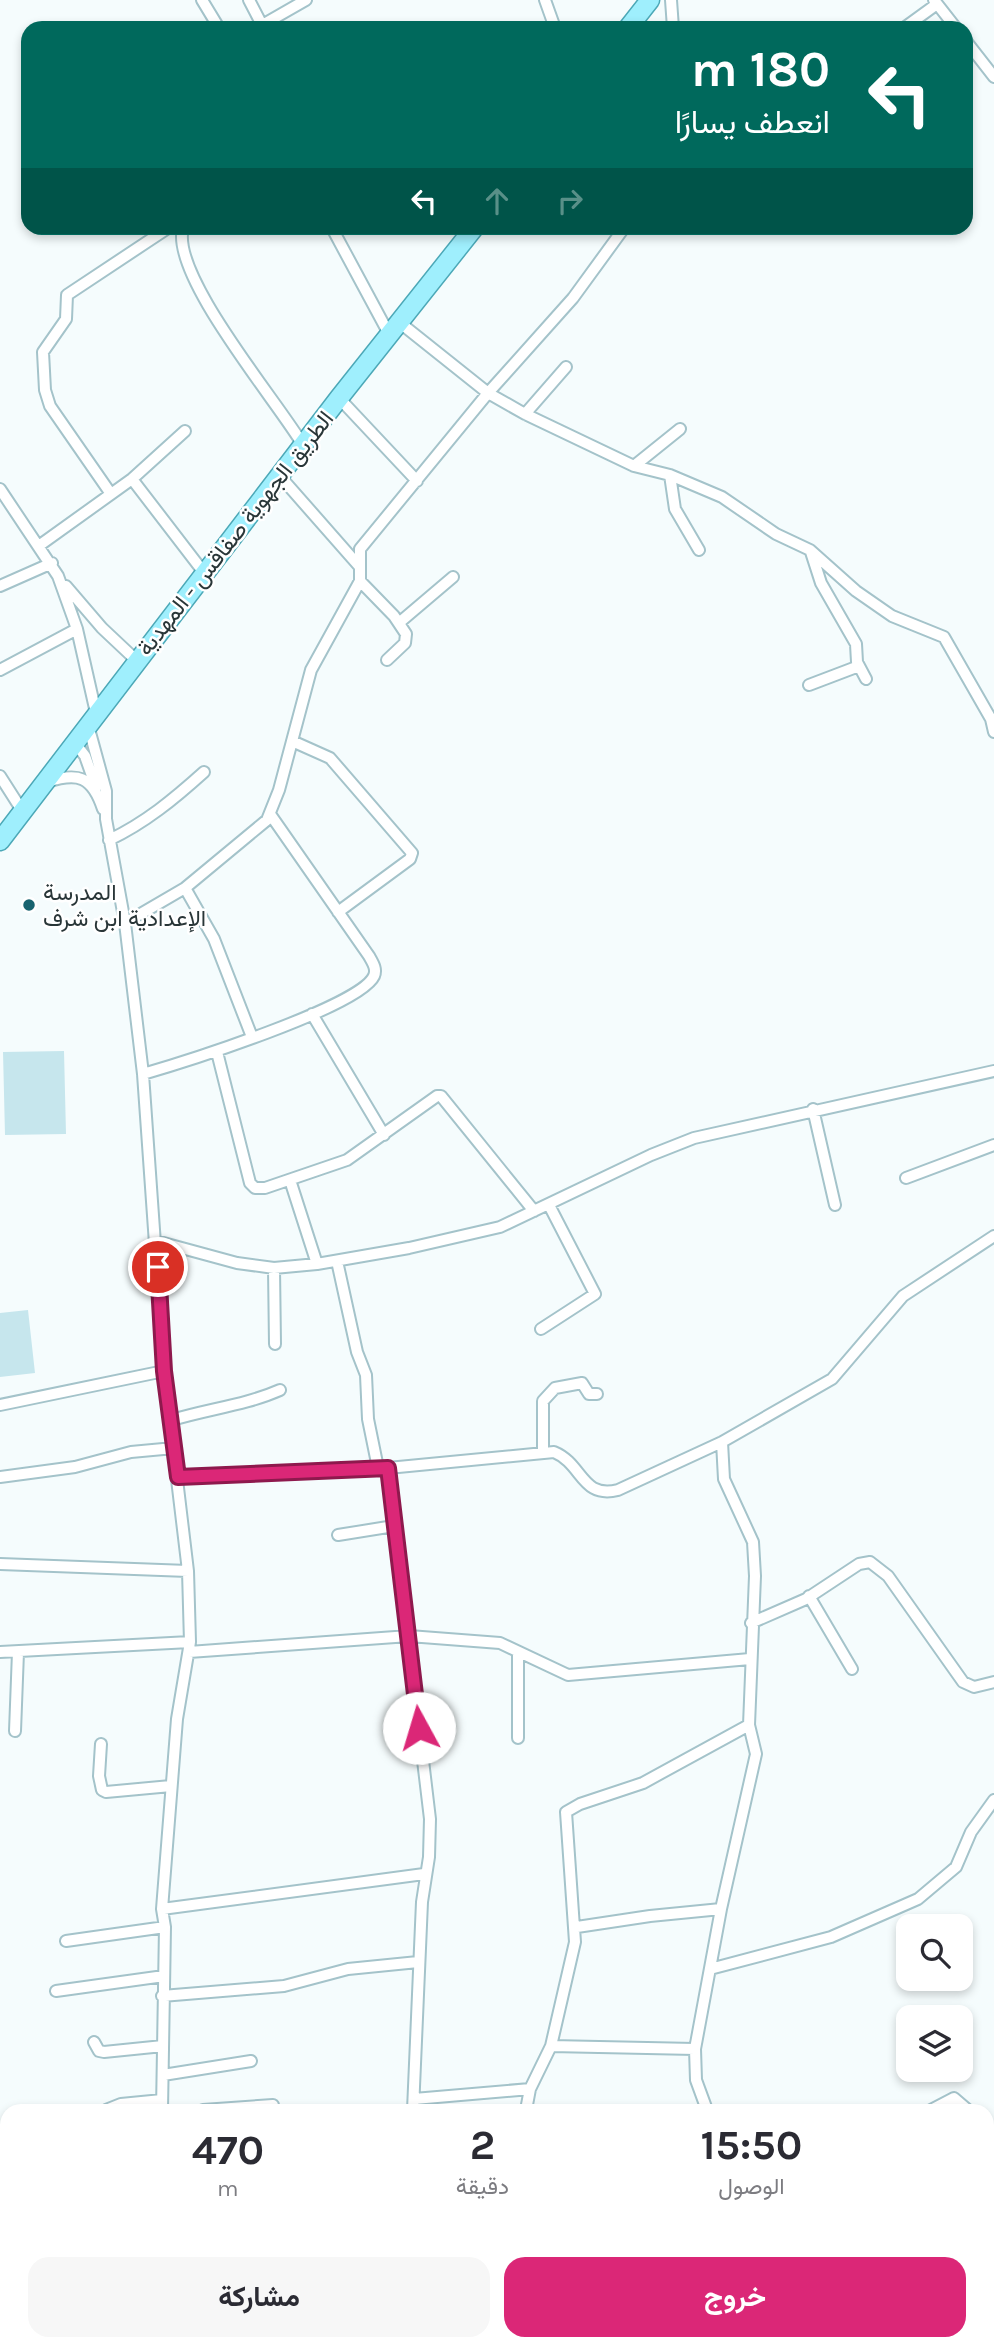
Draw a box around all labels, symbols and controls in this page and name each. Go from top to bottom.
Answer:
text: 180 m [691,41,830,98]
icon: left [854,49,945,140]
text: انعطف يسارًا [675,104,830,141]
icon: left [405,182,443,220]
icon: ahead [478,182,516,220]
icon: right [551,182,589,220]
street label: الطريق الجهوية صفاقس - المهدية [131,406,340,662]
place label: المدرسة الإعدادية ابن شرف [43,879,206,933]
marker: المدرسة الإعدادية ابن شرف [21,897,37,913]
pin [128,1237,188,1297]
icon: arrive [139,1248,177,1286]
position arrow [382,1691,456,1765]
map controls [896,1914,973,2082]
button: search [896,1914,973,1991]
button: layers [896,2005,973,2082]
text: 2 [470,2120,495,2170]
text: 15:50 [701,2120,802,2170]
text: 470 [192,2125,264,2175]
text: دقيقة [456,2173,509,2200]
text: الوصول [718,2173,785,2200]
text: m [217,2175,239,2202]
button: مشاركة [28,2257,490,2337]
button: خروج [504,2257,966,2337]

